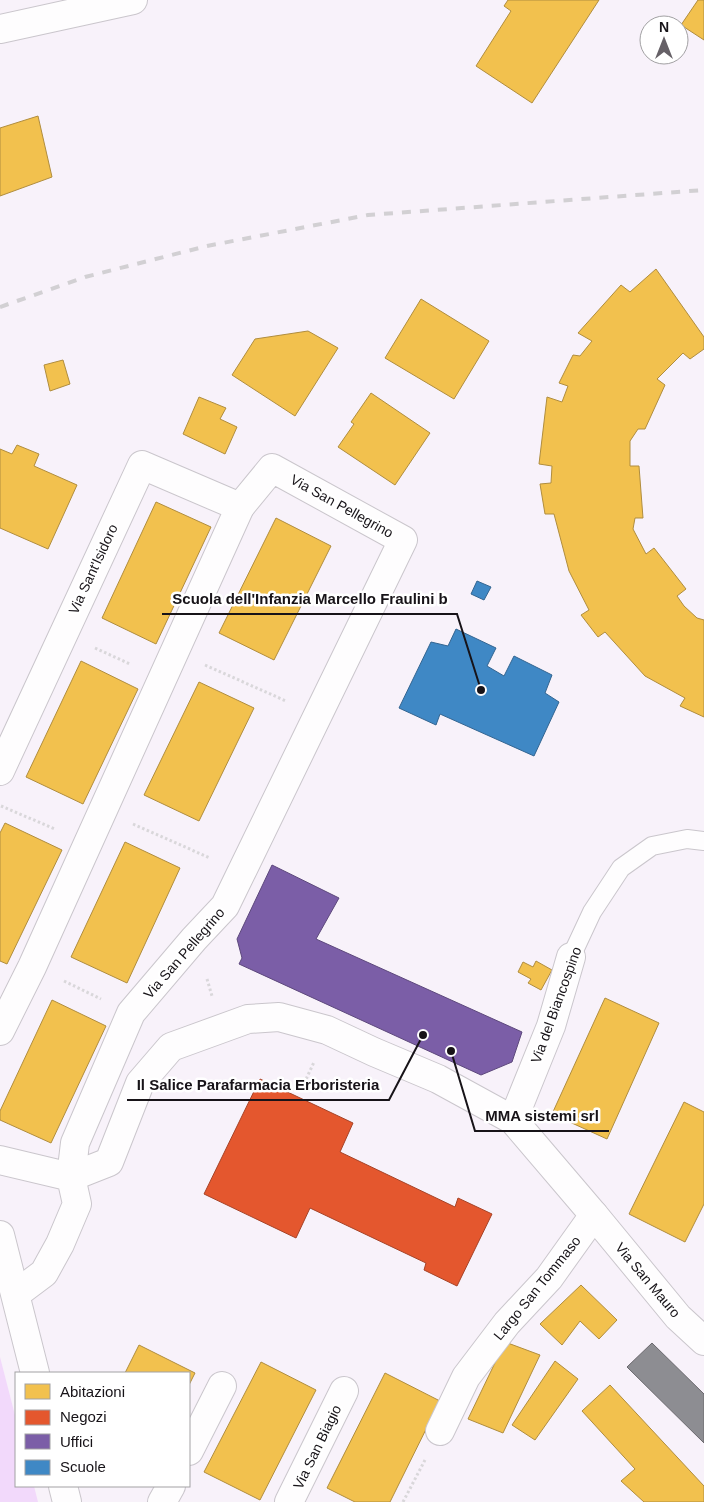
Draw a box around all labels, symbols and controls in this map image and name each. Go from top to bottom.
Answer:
north arrow [639,15,689,65]
text: N [659,19,669,35]
street label: Via San Pellegrino [288,471,396,541]
street label: Via Sant'Isidoro [65,521,121,617]
callout: Scuola dell'Infanzia Marcello Fraulini b [162,584,457,614]
text: Scuola dell'Infanzia Marcello Fraulini b [172,590,448,607]
street label: Via San Pellegrino [140,904,228,1002]
street label: Via del Biancospino [527,944,585,1065]
callout: Il Salice Parafarmacia Erboristeria [127,1070,389,1100]
text: Il Salice Parafarmacia Erboristeria [137,1076,380,1093]
callout: MMA sistemi srl [475,1101,609,1131]
text: MMA sistemi srl [485,1107,599,1124]
street label: Largo San Tommaso [490,1233,584,1343]
street label: Via San Mauro [612,1239,684,1321]
legend [15,1372,190,1487]
text: Abitazioni [60,1383,125,1400]
street label: Via San Biagio [290,1402,344,1492]
text: Negozi [60,1408,107,1425]
text: Uffici [60,1433,93,1450]
text: Scuole [60,1458,106,1475]

